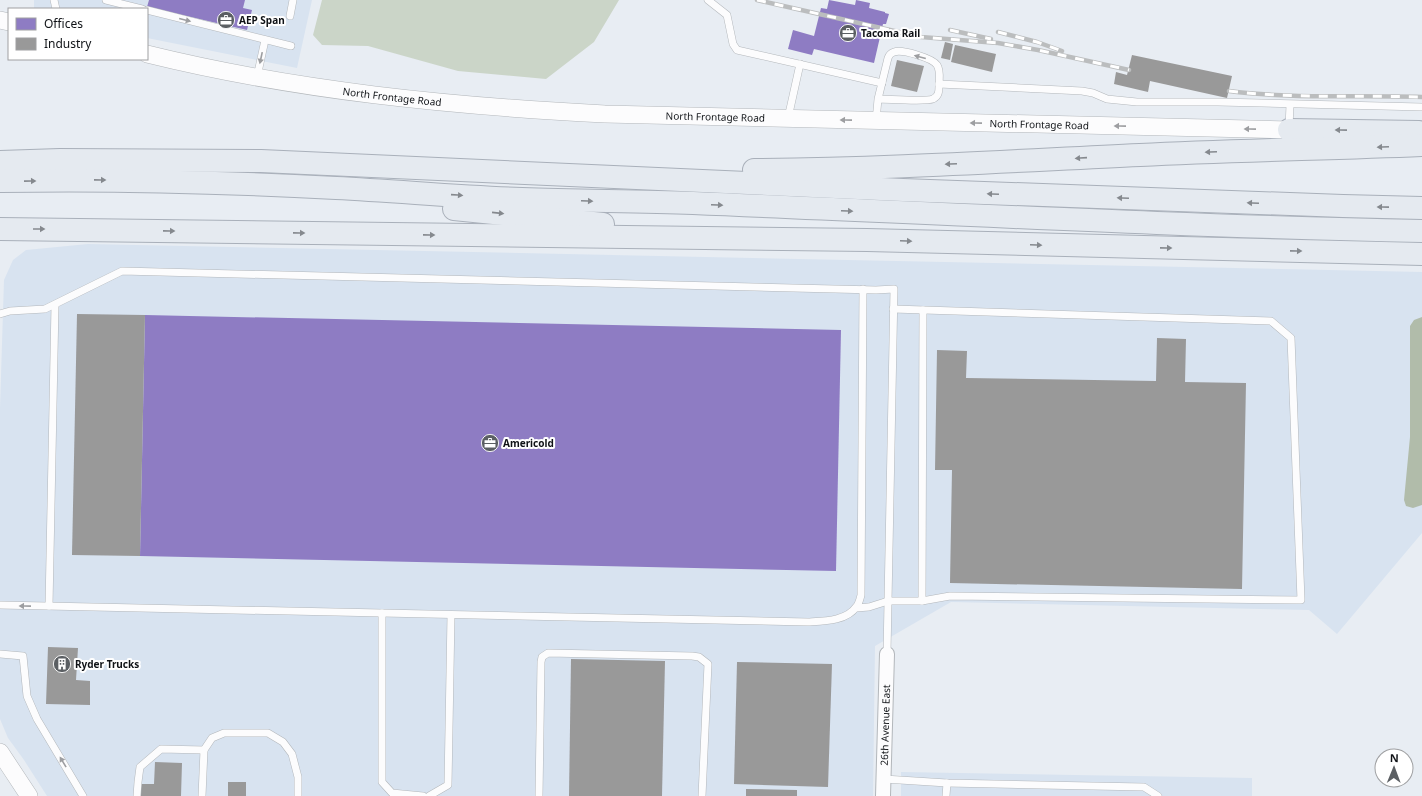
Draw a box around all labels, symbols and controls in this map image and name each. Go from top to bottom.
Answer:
legend [8,8,148,60]
office icon: AEP Span [216,10,236,30]
place label: AEP Span [239,13,285,27]
text: Offices [44,15,83,32]
one-way arrow [179,17,191,23]
office icon: Tacoma Rail [838,23,858,43]
place label: Tacoma Rail [861,26,920,40]
text: Industry [44,35,92,52]
one-way arrow [258,52,264,64]
one-way arrow [914,53,926,59]
street label: North Frontage Road [342,84,442,109]
street label: North Frontage Road [666,108,765,125]
street label: North Frontage Road [989,116,1089,132]
one-way arrow [839,117,852,123]
one-way arrow [969,120,982,126]
one-way arrow [1113,123,1126,129]
one-way arrow [1243,126,1256,132]
one-way arrow [1335,127,1347,134]
one-way arrow [1376,144,1389,150]
one-way arrow [1205,149,1217,156]
one-way arrow [1075,155,1087,162]
one-way arrow [944,161,957,167]
one-way arrow [94,177,107,183]
one-way arrow [24,178,37,184]
one-way arrow [987,190,999,197]
one-way arrow [451,191,463,198]
one-way arrow [1117,195,1129,202]
one-way arrow [581,197,593,204]
one-way arrow [1246,200,1259,206]
one-way arrow [711,201,723,208]
one-way arrow [1376,204,1389,210]
one-way arrow [841,207,853,214]
one-way arrow [492,210,504,217]
one-way arrow [33,226,46,232]
one-way arrow [163,228,176,234]
one-way arrow [293,230,306,236]
one-way arrow [423,231,435,238]
one-way arrow [900,238,913,244]
one-way arrow [1030,242,1043,248]
one-way arrow [1160,245,1173,251]
one-way arrow [1290,248,1303,254]
office icon: Americold [480,433,500,453]
place label: Americold [503,436,554,450]
one-way arrow [18,603,31,609]
building icon: Ryder Trucks [52,654,72,674]
place label: Ryder Trucks [75,657,139,671]
street label: 26th Avenue East [877,684,893,766]
north arrow [1374,748,1414,788]
text: N [1390,750,1399,765]
one-way arrow [59,756,66,768]

